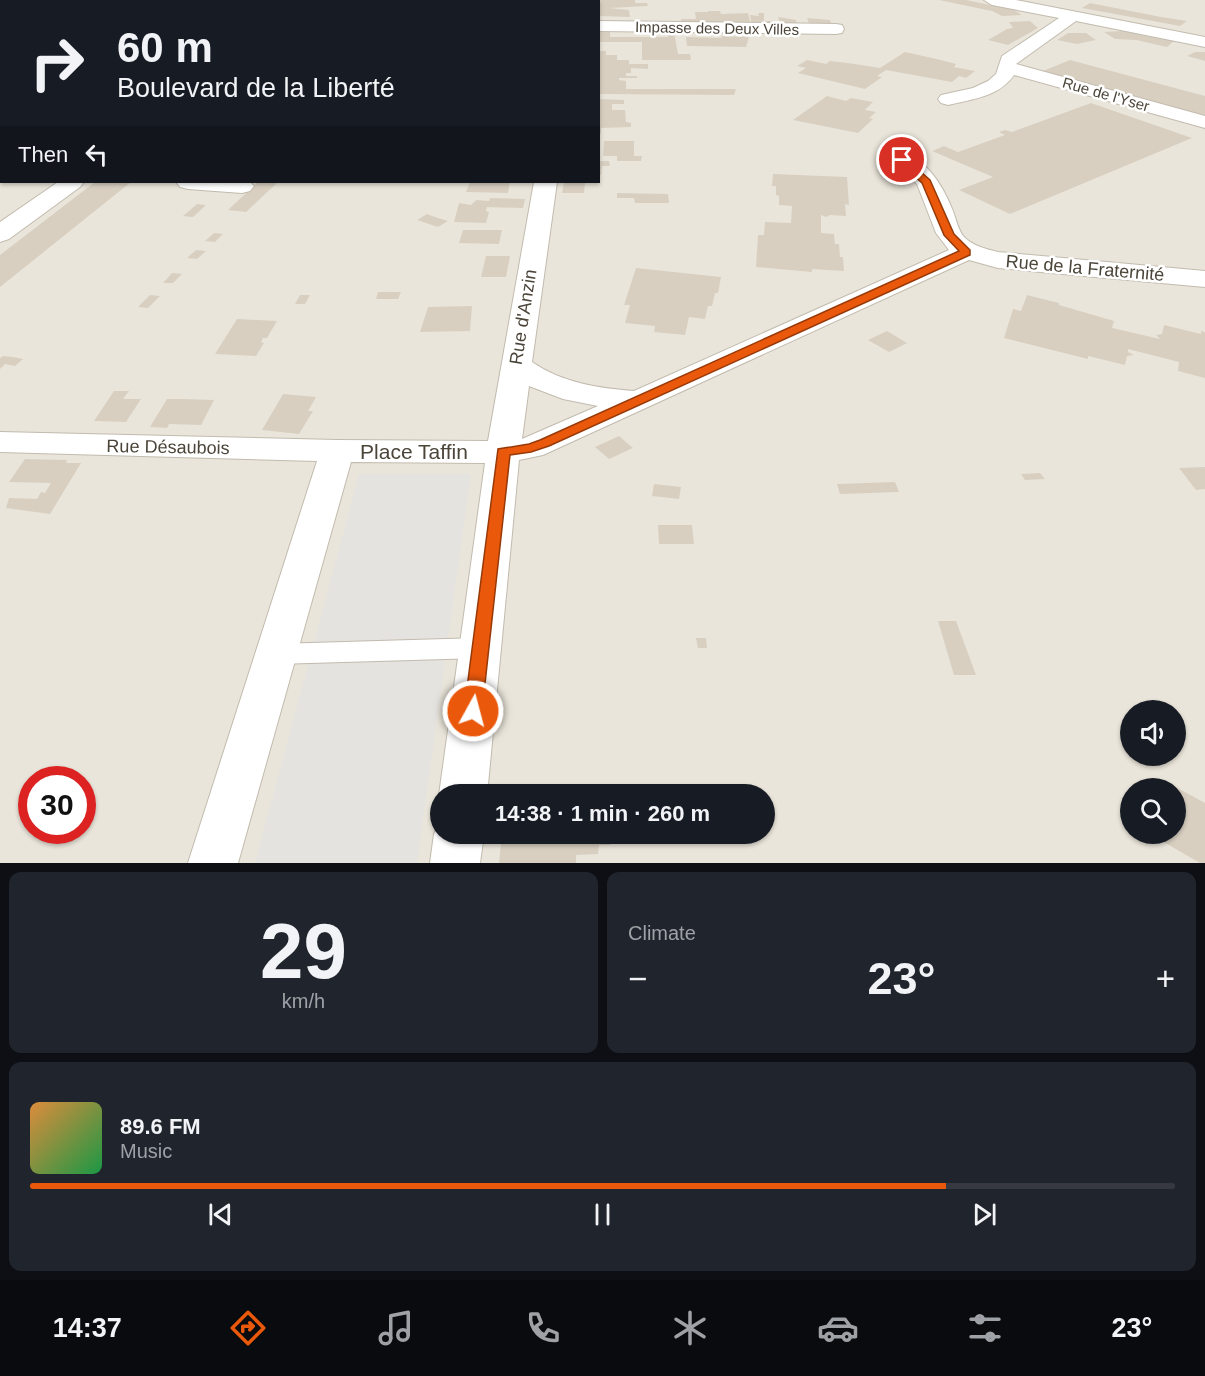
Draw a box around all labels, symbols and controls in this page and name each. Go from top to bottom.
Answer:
street label: Impasse des Deux Villes [635,18,799,38]
icon: right [18,24,96,102]
text: 60 m [117,24,213,71]
text: Boulevard de la Liberté [117,73,395,103]
street label: Rue de l'Yser [1061,73,1151,115]
pin [876,134,927,185]
icon: left [80,138,113,171]
text: Then [18,142,68,167]
icon: arrive [885,143,918,176]
street label: Rue de la Fraternité [1005,251,1165,285]
street label: Rue d'Anzin [506,268,540,366]
street label: Rue Désaubois [106,436,230,458]
street label: Place Taffin [360,440,468,463]
position arrow [441,679,505,743]
map controls [1120,700,1186,844]
button: sound [1120,700,1186,766]
speed limit sign: 30 [18,766,96,844]
button: search [1120,778,1186,844]
text: 14:38 · 1 min · 260 m [495,801,710,826]
text: 29 [260,907,347,995]
text: Climate [628,922,696,944]
text: 23° [867,953,936,1004]
text: − [628,960,647,997]
text: + [1156,960,1175,997]
text: km/h [282,990,325,1012]
text: 89.6 FM [120,1114,201,1139]
text: Music [120,1140,172,1162]
icon: previous [204,1198,237,1231]
icon: pause [586,1198,619,1231]
icon: next [968,1198,1001,1231]
icon: directions [227,1307,269,1349]
icon: music [375,1307,417,1349]
icon: phone [522,1307,564,1349]
icon: climate [669,1307,711,1349]
icon: car [817,1307,859,1349]
icon: filters [964,1307,1006,1349]
text: 14:37 [53,1313,122,1343]
text: 23° [1111,1313,1152,1343]

